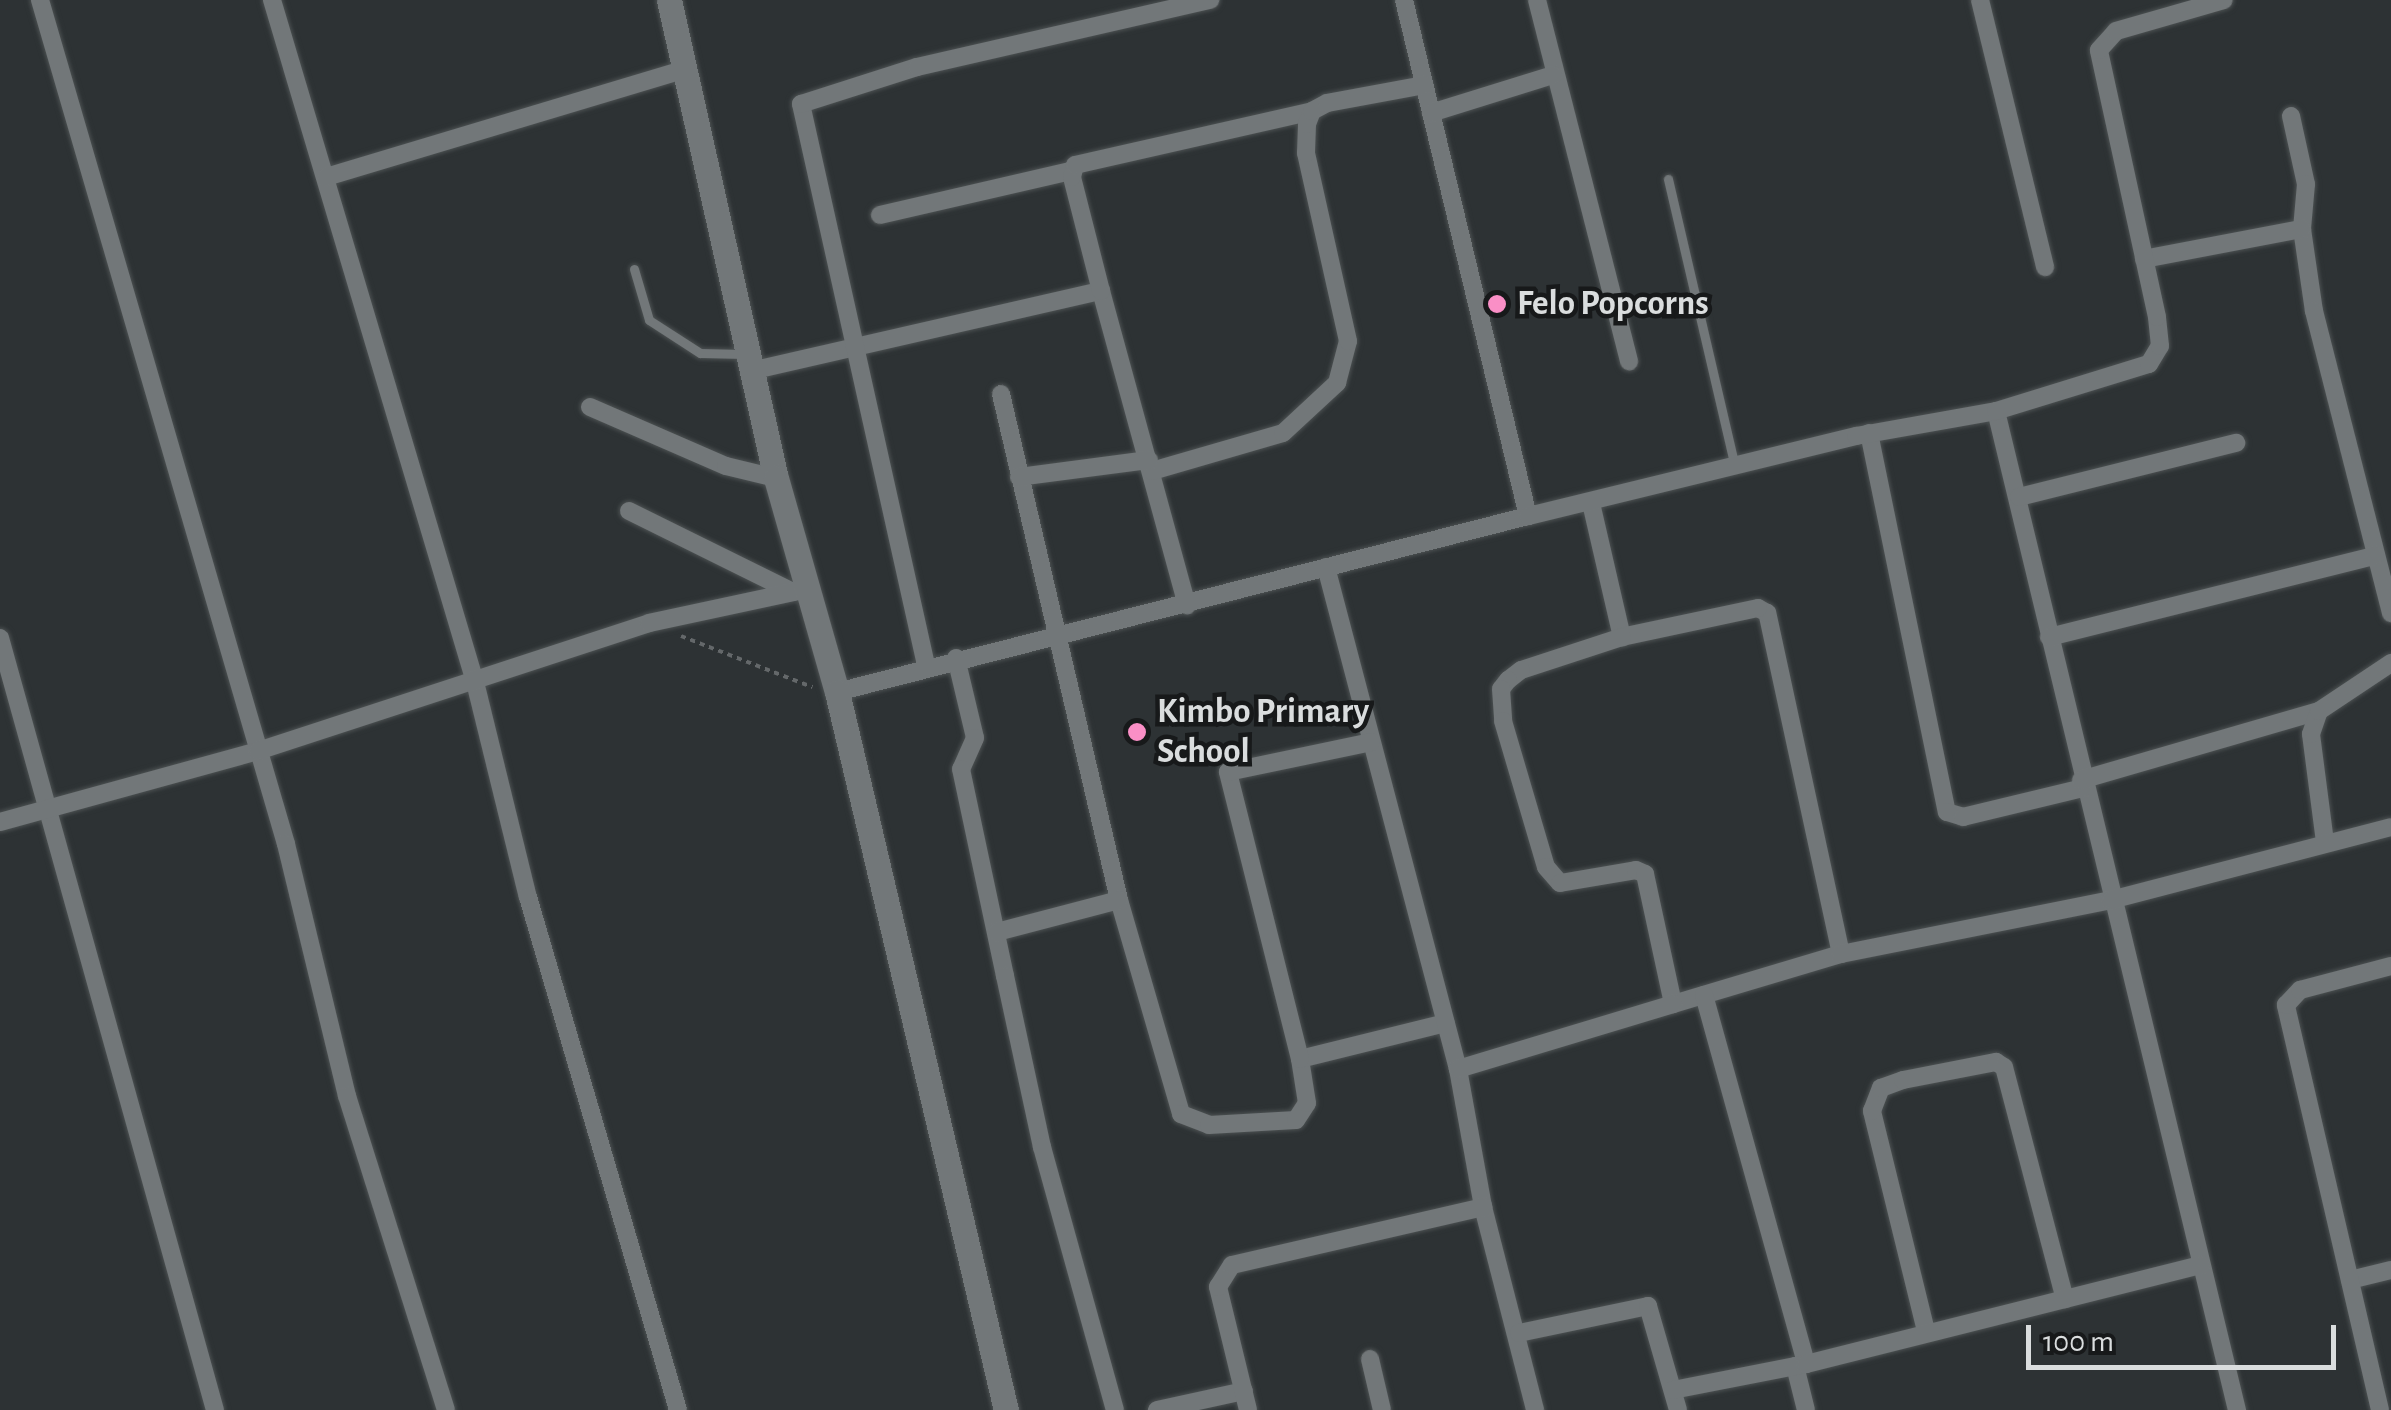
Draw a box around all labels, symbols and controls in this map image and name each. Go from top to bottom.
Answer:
place label: Felo Popcorns [1517,283,1709,325]
marker: Felo Popcorns [1486,293,1508,315]
place label: Kimbo Primary School [1157,691,1369,773]
marker: Kimbo Primary School [1126,721,1148,743]
scale bar [2031,1305,2341,1367]
text: 100 m [2043,1327,2114,1357]

